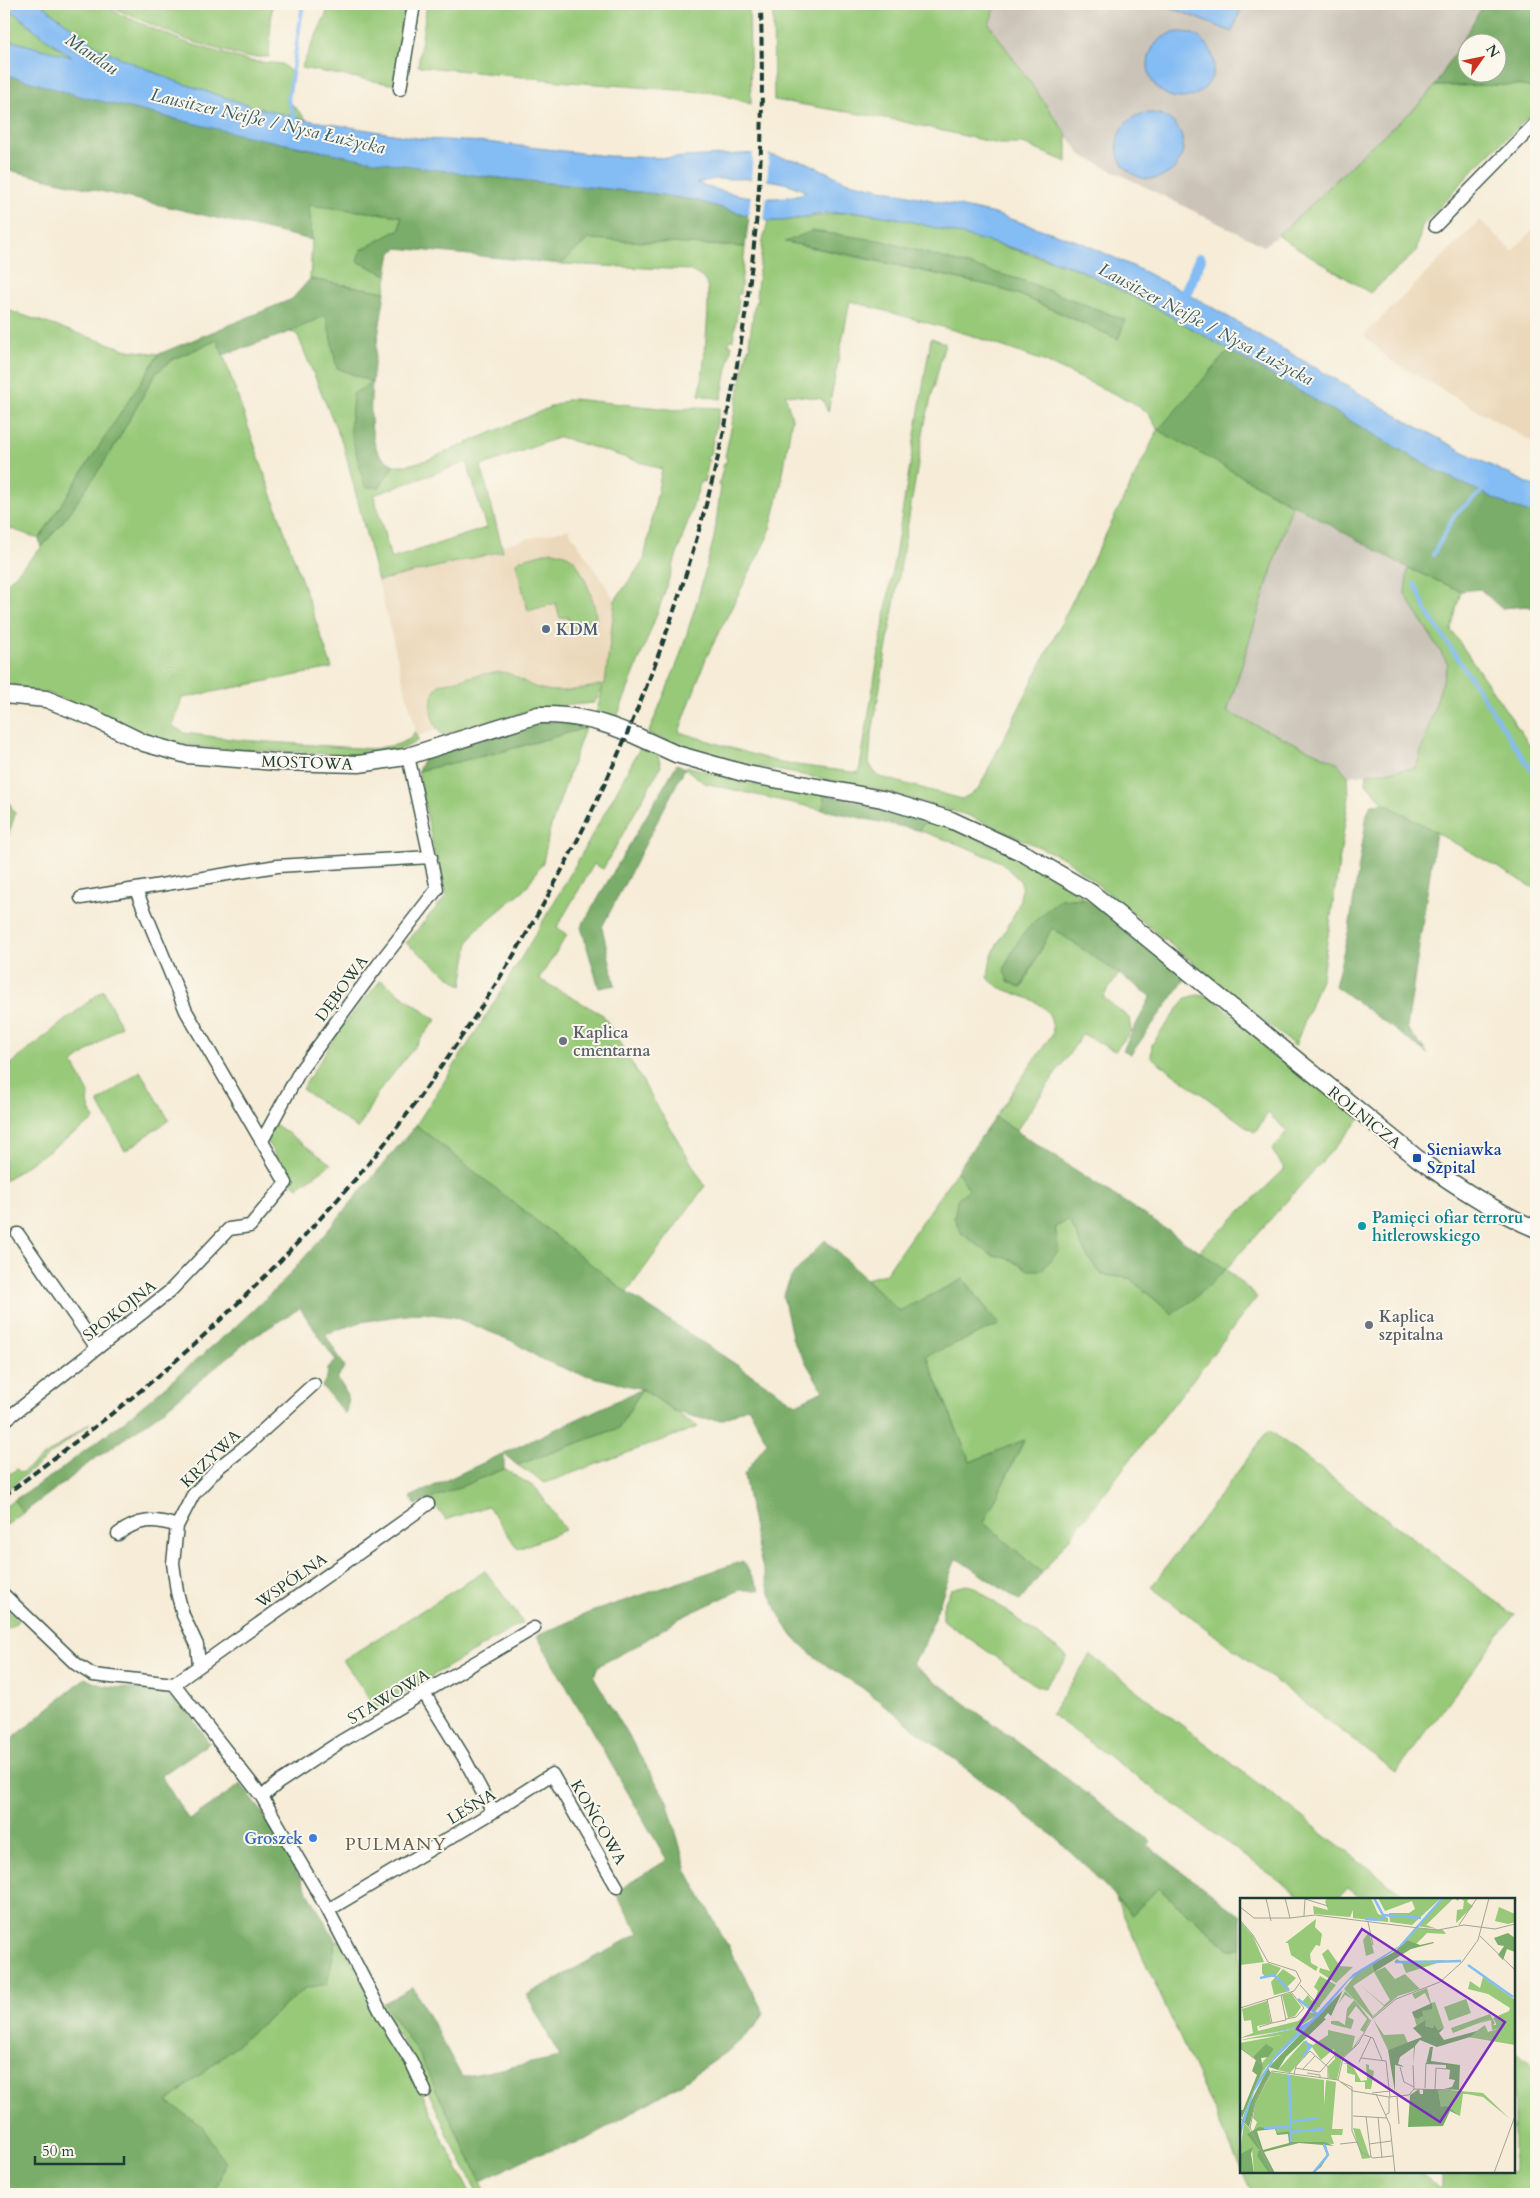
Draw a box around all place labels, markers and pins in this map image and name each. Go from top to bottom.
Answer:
place label: KDM [556,619,599,641]
marker: KDM [540,623,552,635]
place label: Kaplica cmentarna [573,1022,651,1062]
marker: Kaplica cmentarna [557,1035,569,1047]
place label: Sieniawka Szpital [1427,1139,1502,1179]
marker: Sieniawka Szpital [1411,1152,1423,1164]
place label: Pamięci ofiar terroru hitlerowskiego [1372,1207,1523,1247]
marker: Pamięci ofiar terroru hitlerowskiego [1356,1220,1368,1232]
place label: Kaplica szpitalna [1379,1306,1443,1346]
marker: Kaplica szpitalna [1363,1319,1375,1331]
place label: Groszek [244,1828,303,1850]
marker: Groszek [307,1832,319,1844]

